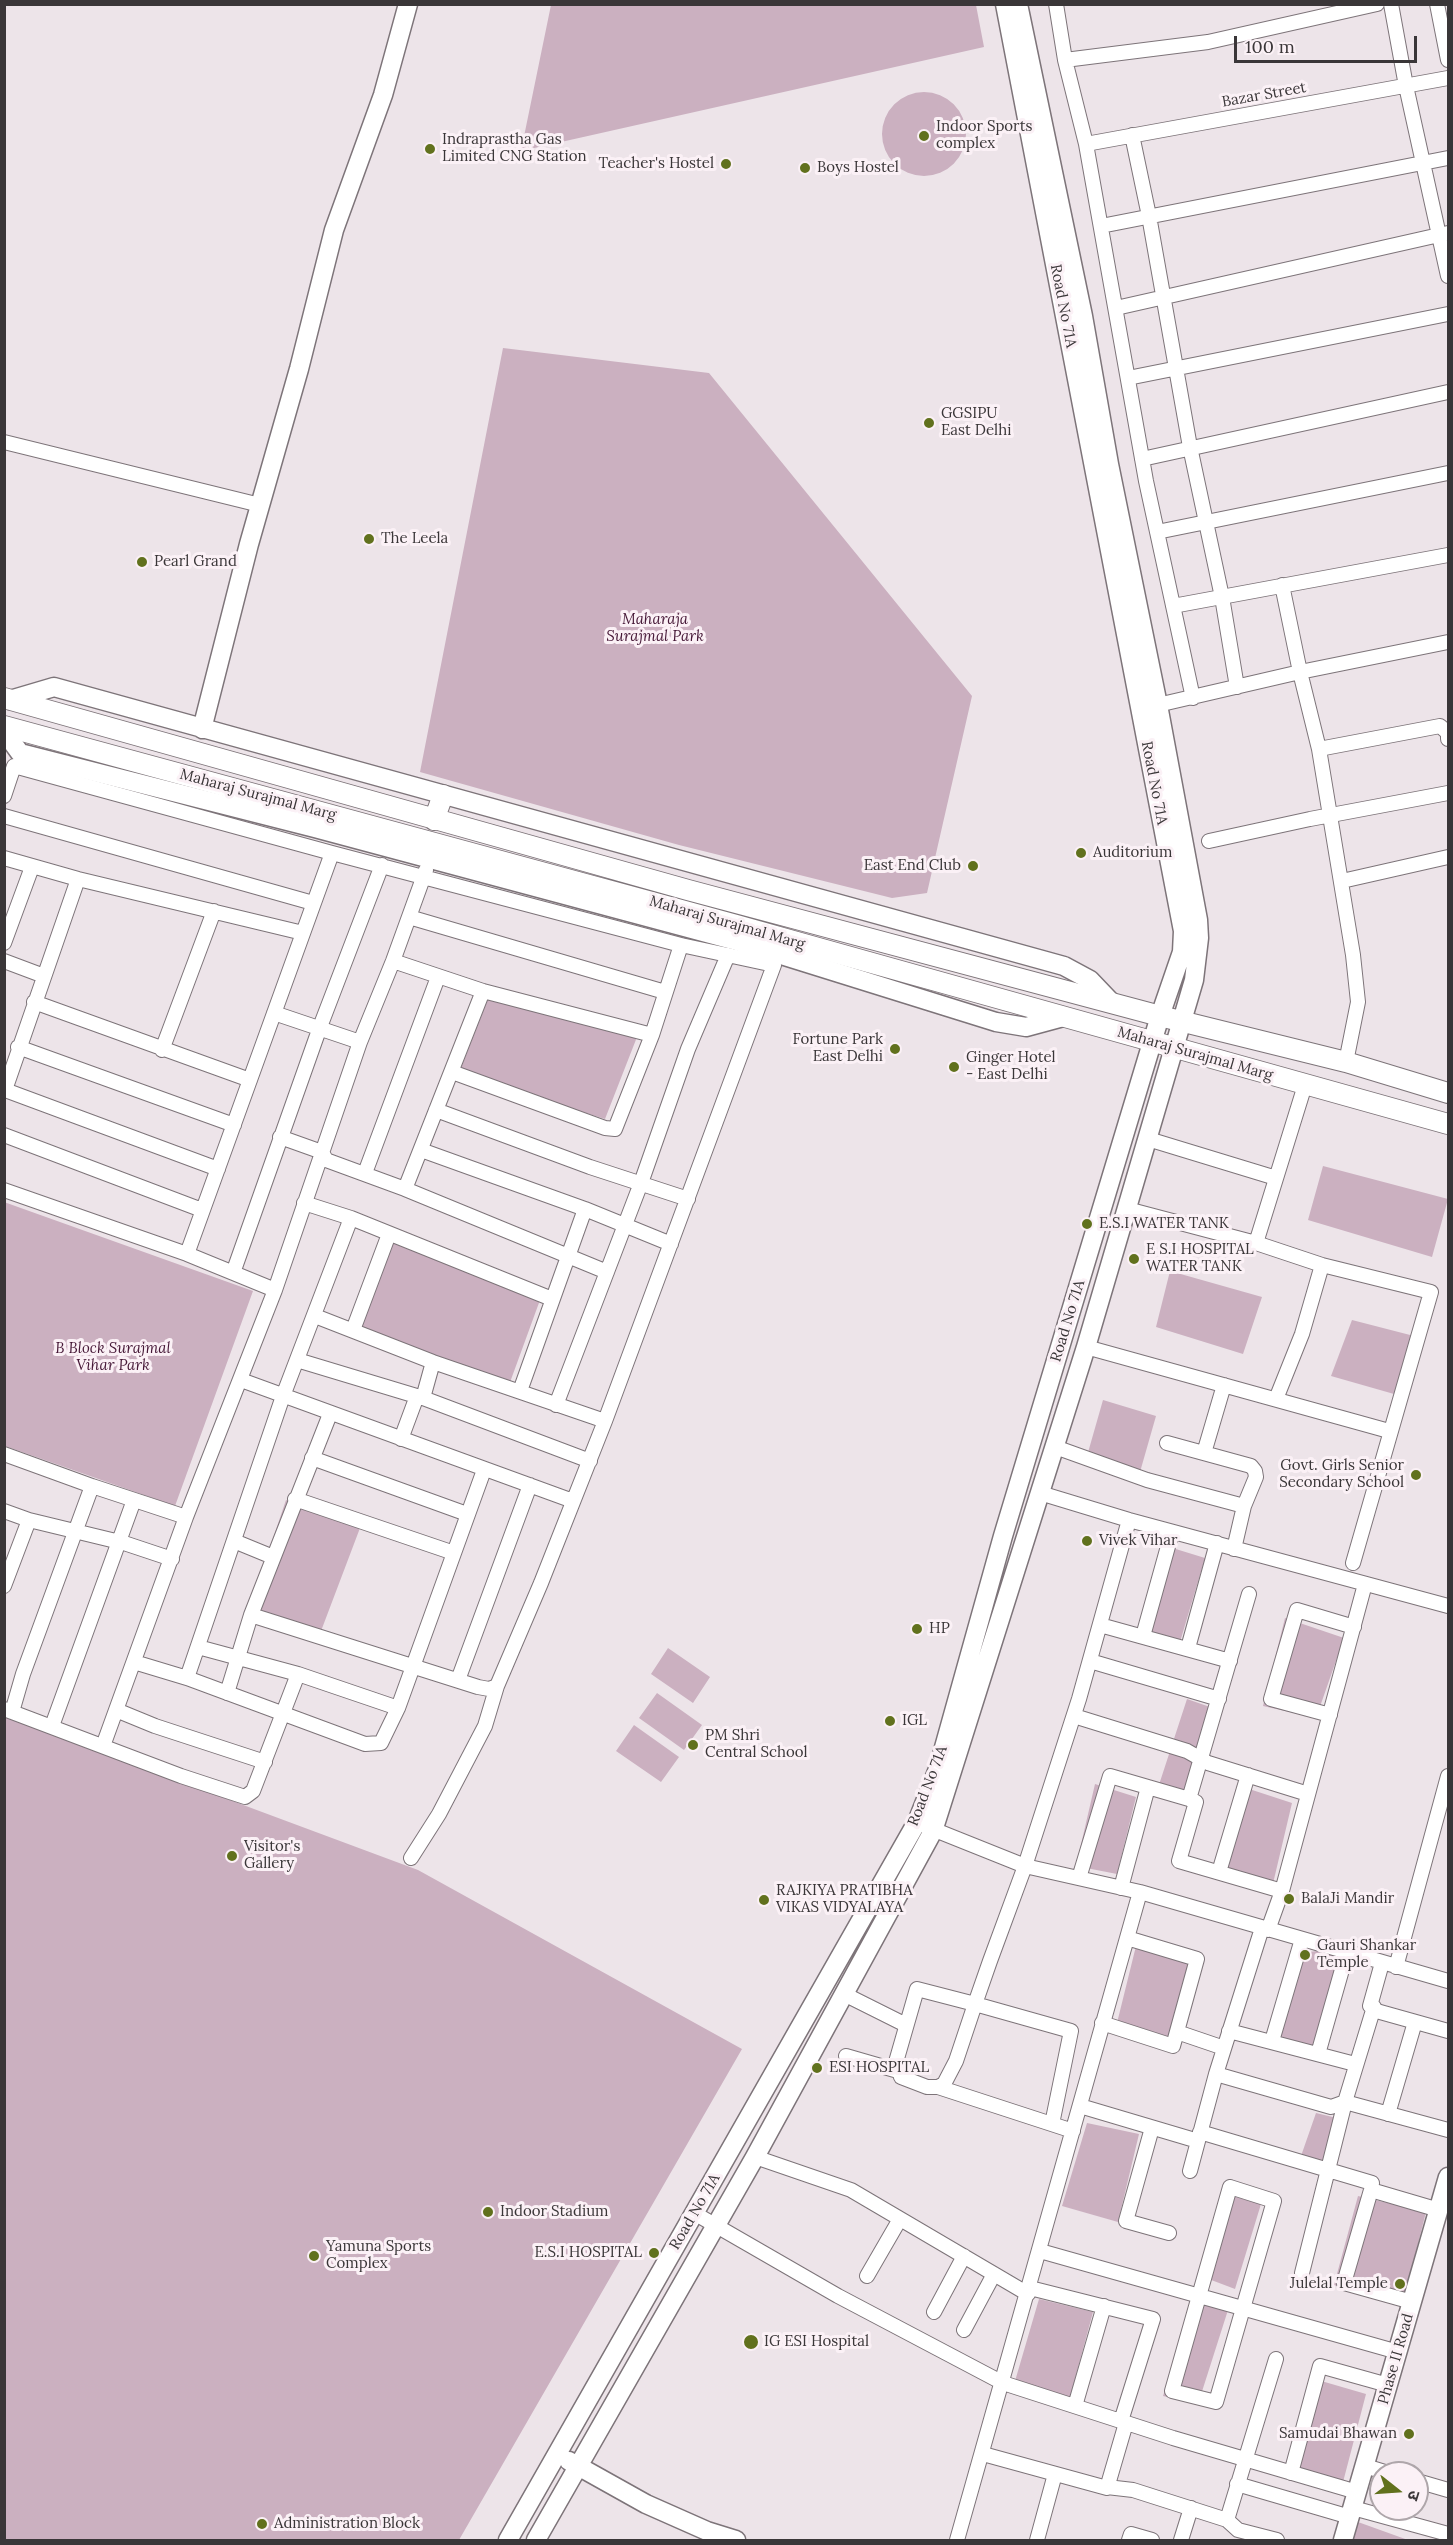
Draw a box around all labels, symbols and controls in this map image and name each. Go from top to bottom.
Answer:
scale bar [1237,24,1420,62]
text: 100 m [1245,35,1295,58]
street label: Bazar Street [1220,79,1308,111]
place label: Indoor Sports complex [936,118,1032,153]
marker: Indoor Sports complex [917,129,931,143]
place label: Indraprastha Gas Limited CNG Station [442,131,587,166]
marker: Indraprastha Gas Limited CNG Station [423,142,437,156]
place label: Teacher's Hostel [599,155,714,173]
marker: Teacher's Hostel [719,157,733,171]
place label: Boys Hostel [817,159,899,177]
marker: Boys Hostel [798,161,812,175]
street label: Road No 71A [1046,263,1080,349]
place label: GGSIPU East Delhi [941,405,1011,440]
marker: GGSIPU East Delhi [922,416,936,430]
place label: The Leela [381,530,448,548]
marker: The Leela [362,532,376,546]
place label: Pearl Grand [154,553,237,571]
marker: Pearl Grand [135,555,149,569]
park label: Maharaja Surajmal Park [606,611,704,646]
street label: Road No 71A [1137,740,1171,826]
street label: Maharaj Surajmal Marg [178,765,338,825]
place label: Auditorium [1093,844,1172,862]
marker: Auditorium [1074,846,1088,860]
place label: East End Club [864,857,961,875]
marker: East End Club [966,859,980,873]
street label: Maharaj Surajmal Marg [647,892,807,954]
street label: Maharaj Surajmal Marg [1115,1023,1275,1085]
place label: Fortune Park East Delhi [792,1031,883,1066]
marker: Fortune Park East Delhi [888,1042,902,1056]
place label: Ginger Hotel - East Delhi [966,1049,1056,1084]
marker: Ginger Hotel - East Delhi [947,1060,961,1074]
place label: E.S.I WATER TANK [1099,1215,1229,1233]
marker: E.S.I WATER TANK [1080,1217,1094,1231]
place label: E S.I HOSPITAL WATER TANK [1146,1241,1254,1276]
marker: E S.I HOSPITAL WATER TANK [1127,1252,1141,1266]
street label: Road No 71A [1047,1278,1089,1364]
park label: B Block Surajmal Vihar Park [55,1340,171,1375]
place label: Govt. Girls Senior Secondary School [1279,1457,1404,1492]
marker: Govt. Girls Senior Secondary School [1409,1468,1423,1482]
place label: Vivek Vihar [1099,1532,1177,1550]
marker: Vivek Vihar [1080,1534,1094,1548]
place label: HP [929,1620,950,1638]
marker: HP [910,1622,924,1636]
place label: IGL [902,1712,927,1730]
marker: IGL [883,1714,897,1728]
place label: PM Shri Central School [705,1727,808,1762]
marker: PM Shri Central School [686,1738,700,1752]
street label: Road No 71A [904,1743,952,1829]
place label: Visitor's Gallery [244,1838,300,1873]
marker: Visitor's Gallery [225,1849,239,1863]
place label: RAJKIYA PRATIBHA VIKAS VIDYALAYA [776,1882,913,1917]
place label: BalaJi Mandir [1301,1890,1394,1908]
marker: BalaJi Mandir [1282,1892,1296,1906]
marker: RAJKIYA PRATIBHA VIKAS VIDYALAYA [757,1893,771,1907]
place label: Gauri Shankar Temple [1317,1937,1416,1972]
marker: Gauri Shankar Temple [1298,1948,1312,1962]
place label: ESI HOSPITAL [829,2059,929,2077]
marker: ESI HOSPITAL [810,2061,824,2075]
street label: Road No 71A [666,2171,724,2253]
place label: Indoor Stadium [500,2203,609,2221]
marker: Indoor Stadium [481,2205,495,2219]
place label: Yamuna Sports Complex [326,2238,431,2273]
place label: E.S.I HOSPITAL [534,2244,642,2262]
marker: E.S.I HOSPITAL [647,2246,661,2260]
marker: Yamuna Sports Complex [307,2249,321,2263]
place label: Julelal Temple [1290,2275,1388,2293]
marker: Julelal Temple [1393,2277,1407,2291]
street label: Phase II Road [1374,2312,1418,2406]
marker: IG ESI Hospital [742,2333,760,2351]
place label: IG ESI Hospital [764,2333,869,2351]
place label: Samudai Bhawan [1279,2425,1397,2443]
marker: Samudai Bhawan [1402,2427,1416,2441]
north arrow [1369,2461,1429,2521]
text: उ [1403,2488,1425,2503]
place label: Administration Block [274,2515,420,2533]
marker: Administration Block [255,2517,269,2531]

